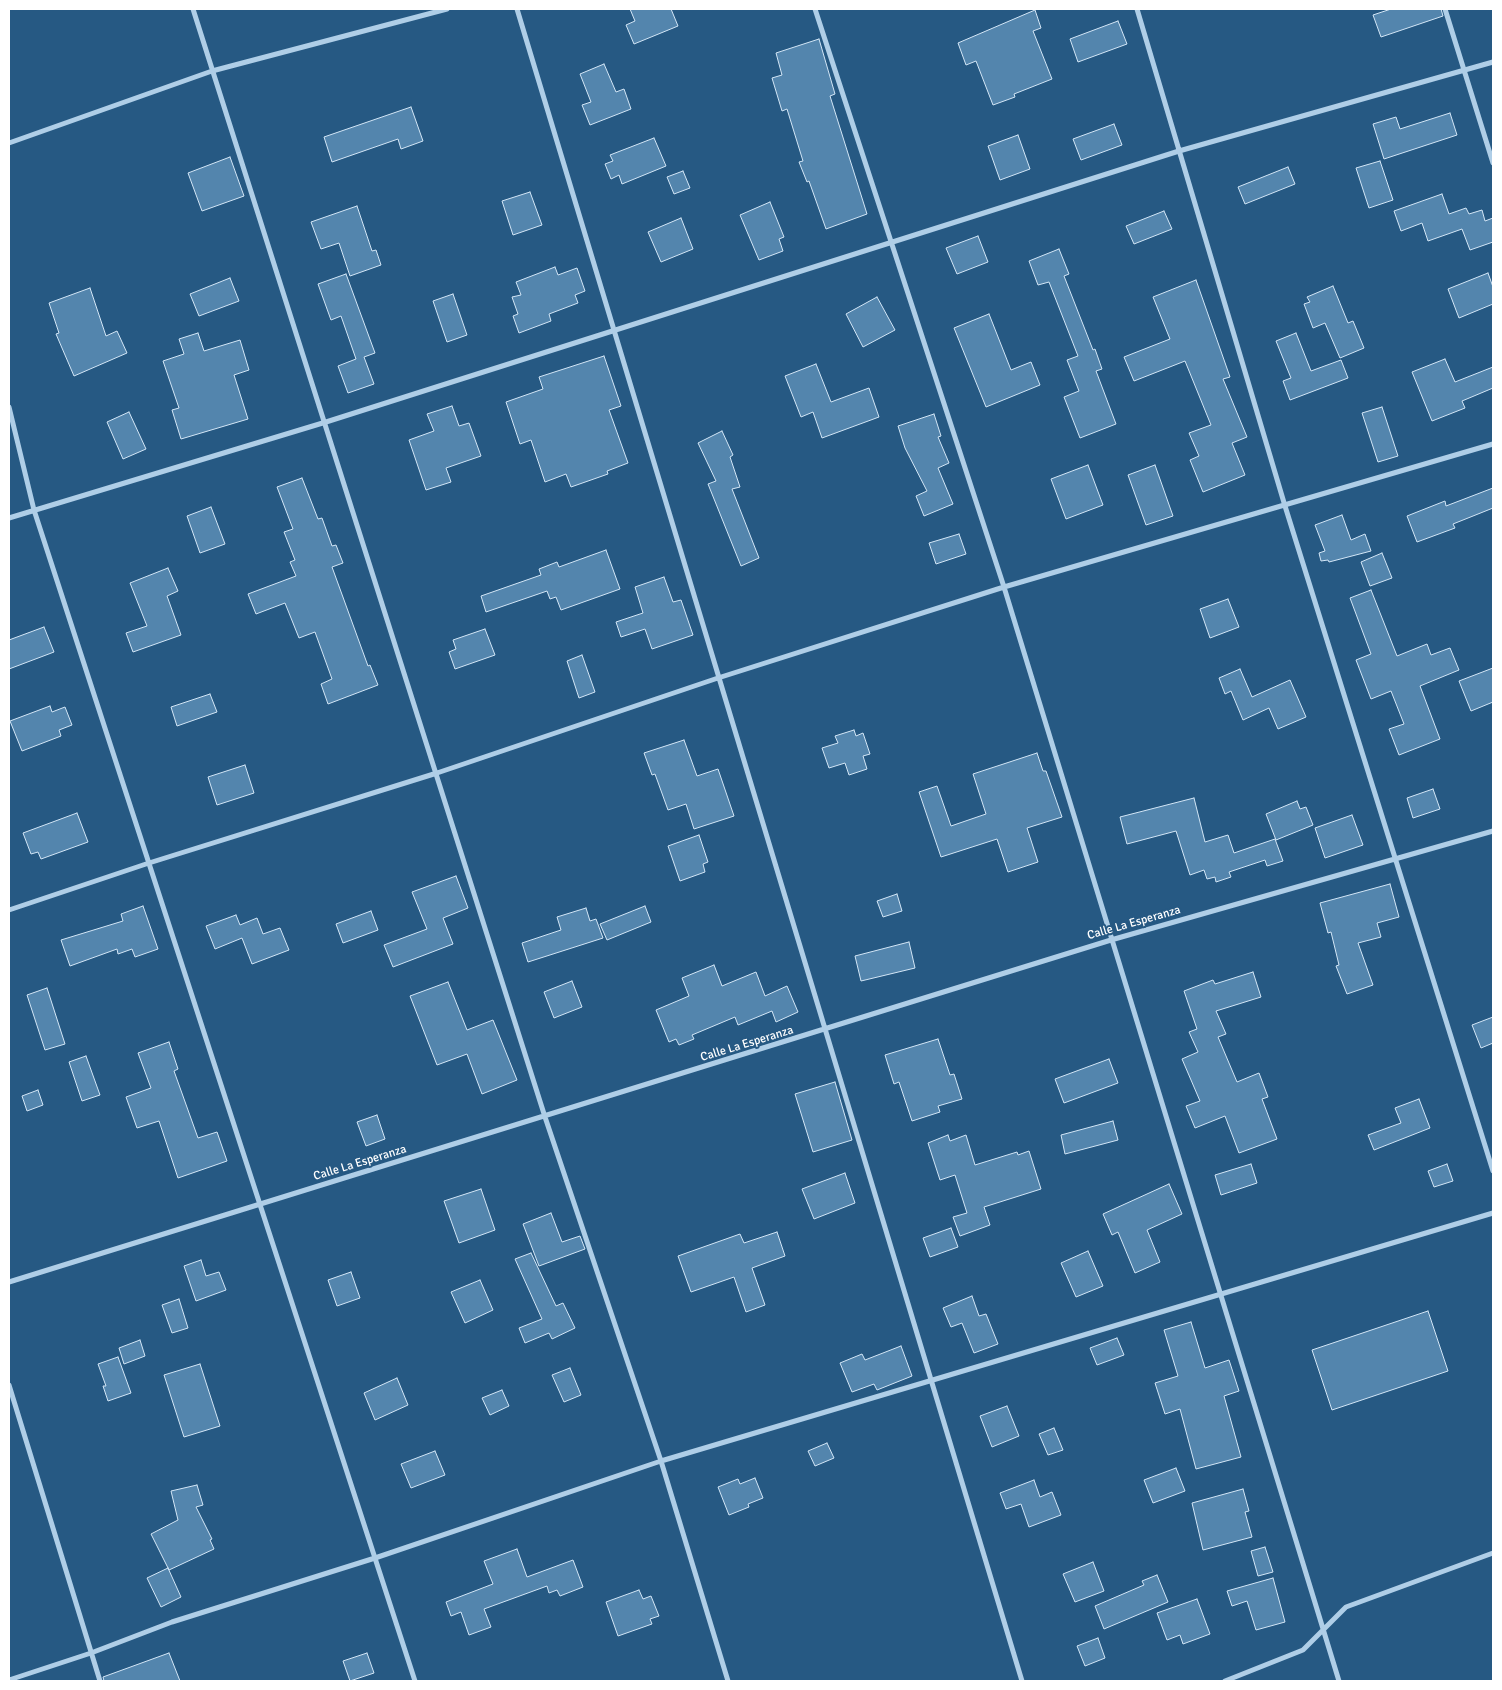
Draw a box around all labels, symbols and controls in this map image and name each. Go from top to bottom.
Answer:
street label: Calle La Esperanza [1086,903,1182,943]
street label: Calle La Esperanza [699,1023,795,1065]
street label: Calle La Esperanza [312,1142,408,1184]

